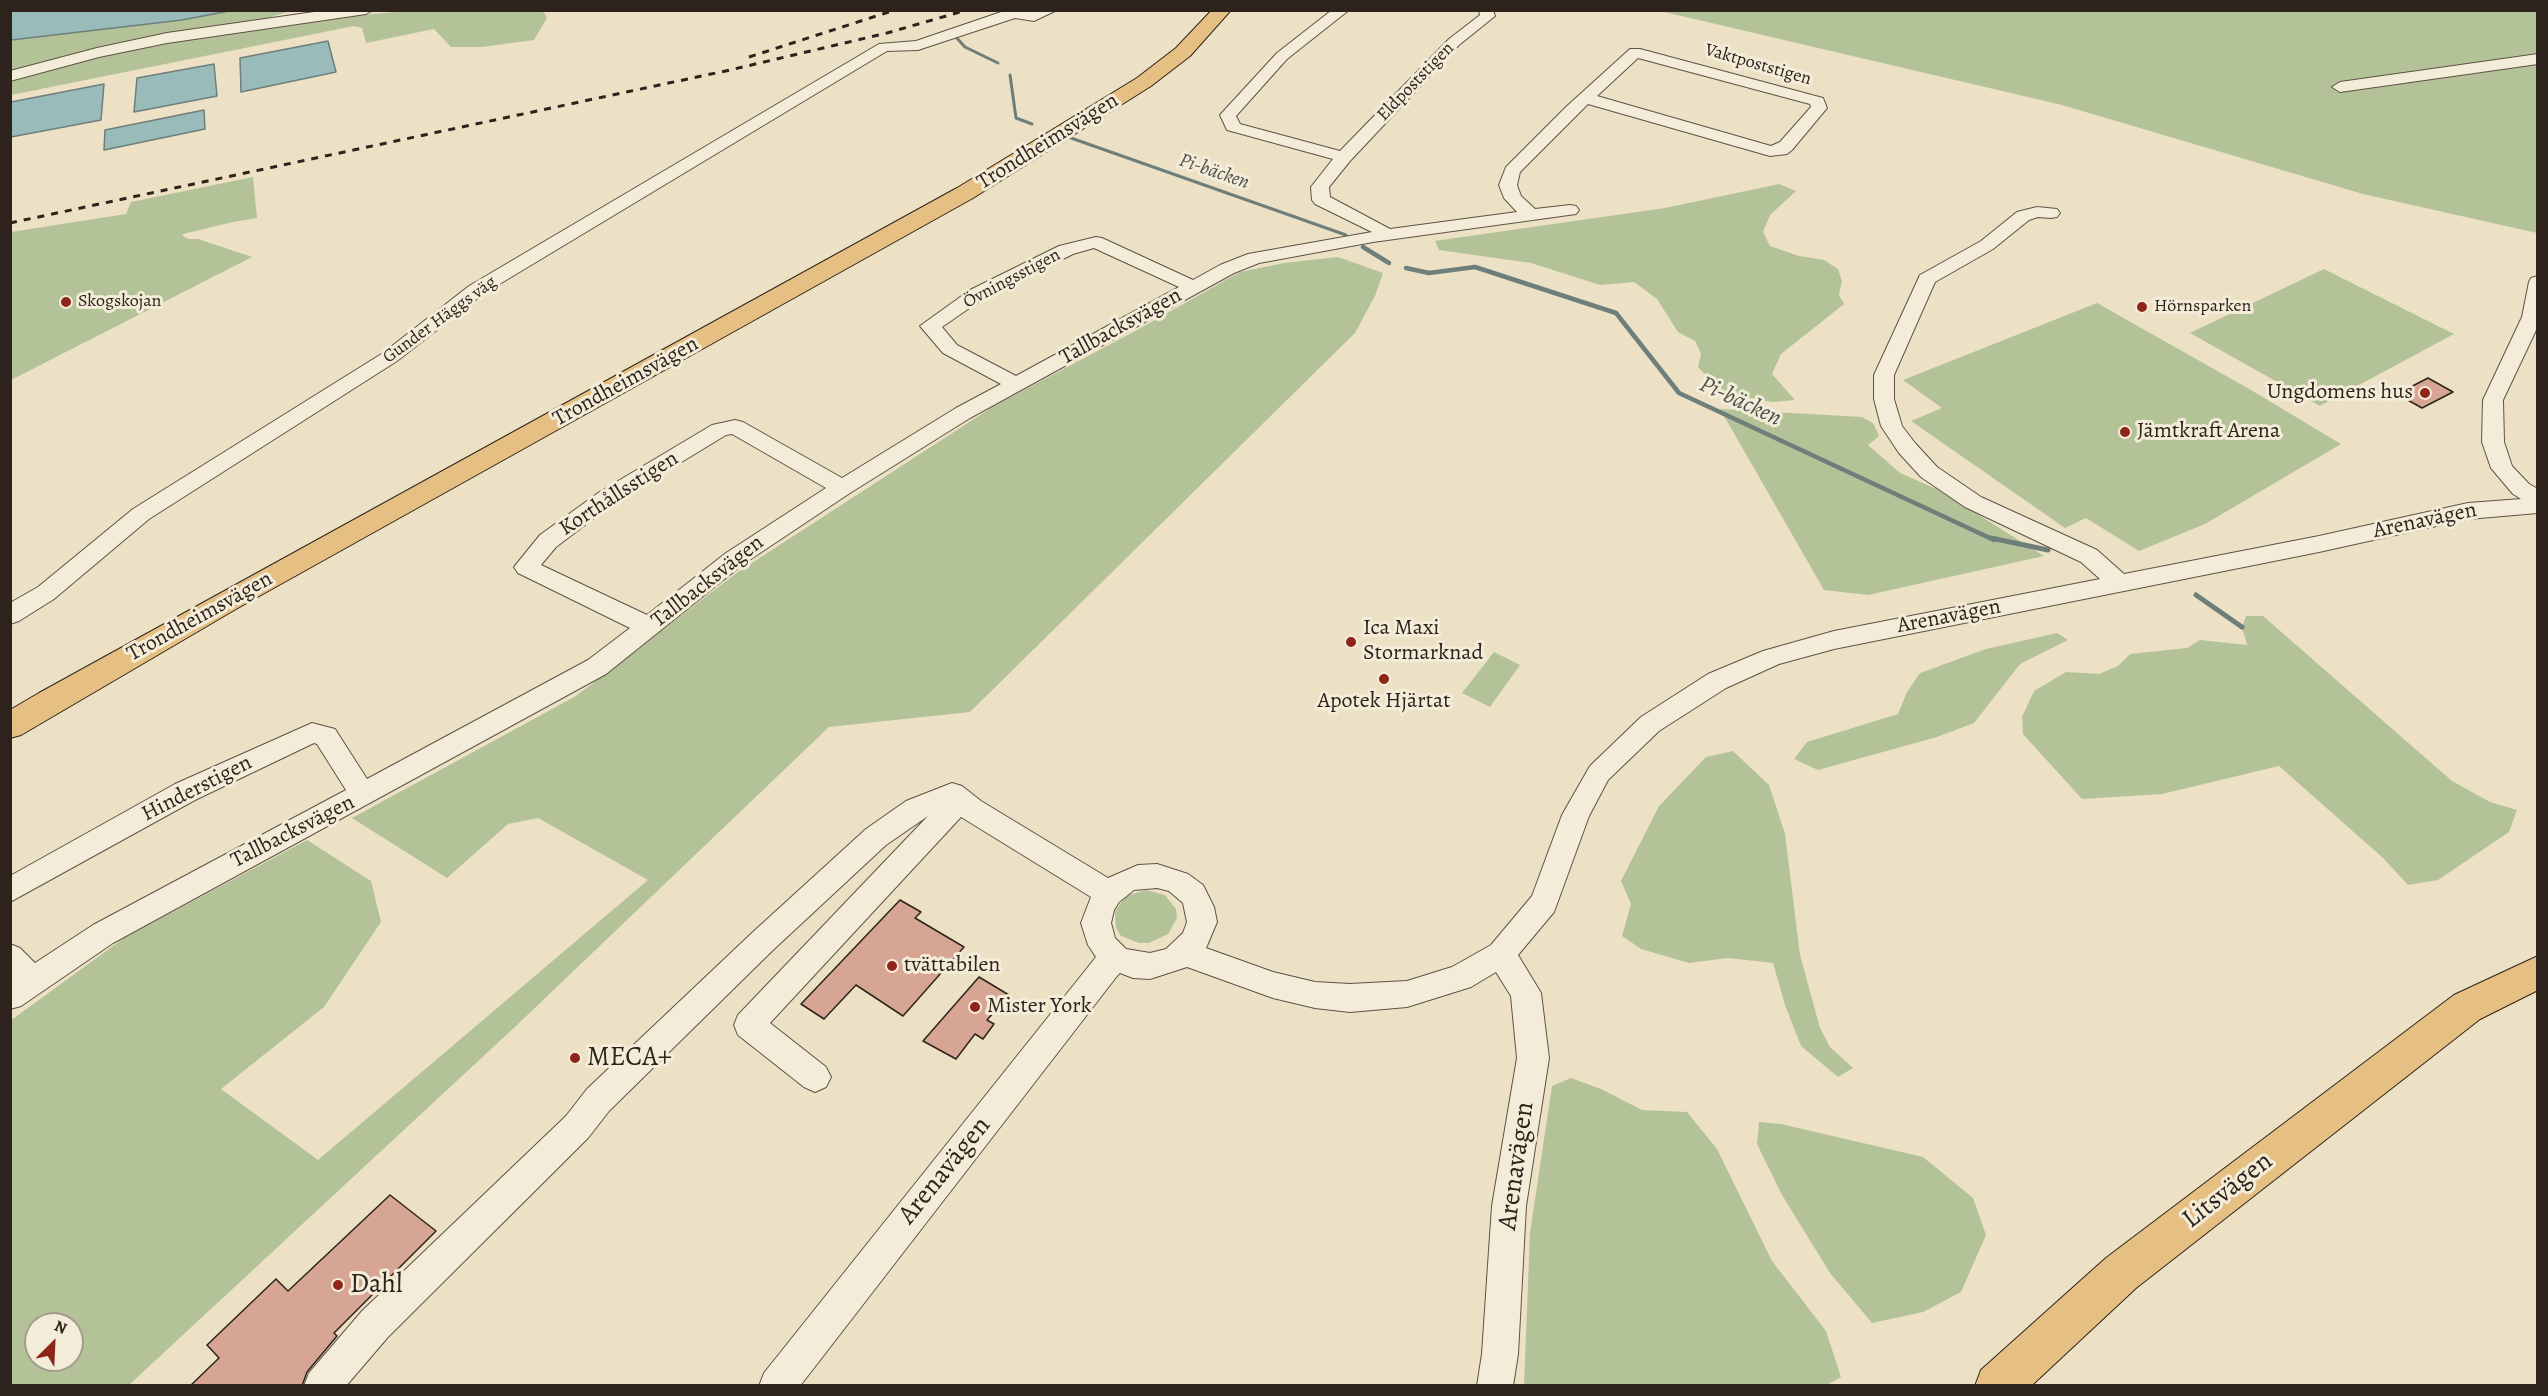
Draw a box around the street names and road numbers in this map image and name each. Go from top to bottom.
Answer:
street label: Eldpoststigen [1373,38,1459,126]
street label: Vaktpoststigen [1702,40,1814,90]
street label: Trondheimsvägen [972,88,1124,196]
street label: Övningsstigen [960,244,1064,314]
street label: Gunder Häggs väg [379,272,501,368]
street label: Tallbacksvägen [1056,283,1186,371]
street label: Trondheimsvägen [549,331,703,433]
street label: Korthållsstigen [555,446,683,542]
street label: Arenavägen [2371,497,2479,545]
street label: Tallbacksvägen [647,530,769,634]
street label: Trondheimsvägen [123,566,277,668]
street label: Arenavägen [1895,594,2003,640]
street label: Hinderstigen [138,750,256,828]
street label: Tallbacksvägen [227,790,359,874]
street label: Arenavägen [1492,1100,1542,1232]
street label: Arenavägen [892,1111,998,1231]
street label: Litsvägen [2176,1146,2280,1236]

